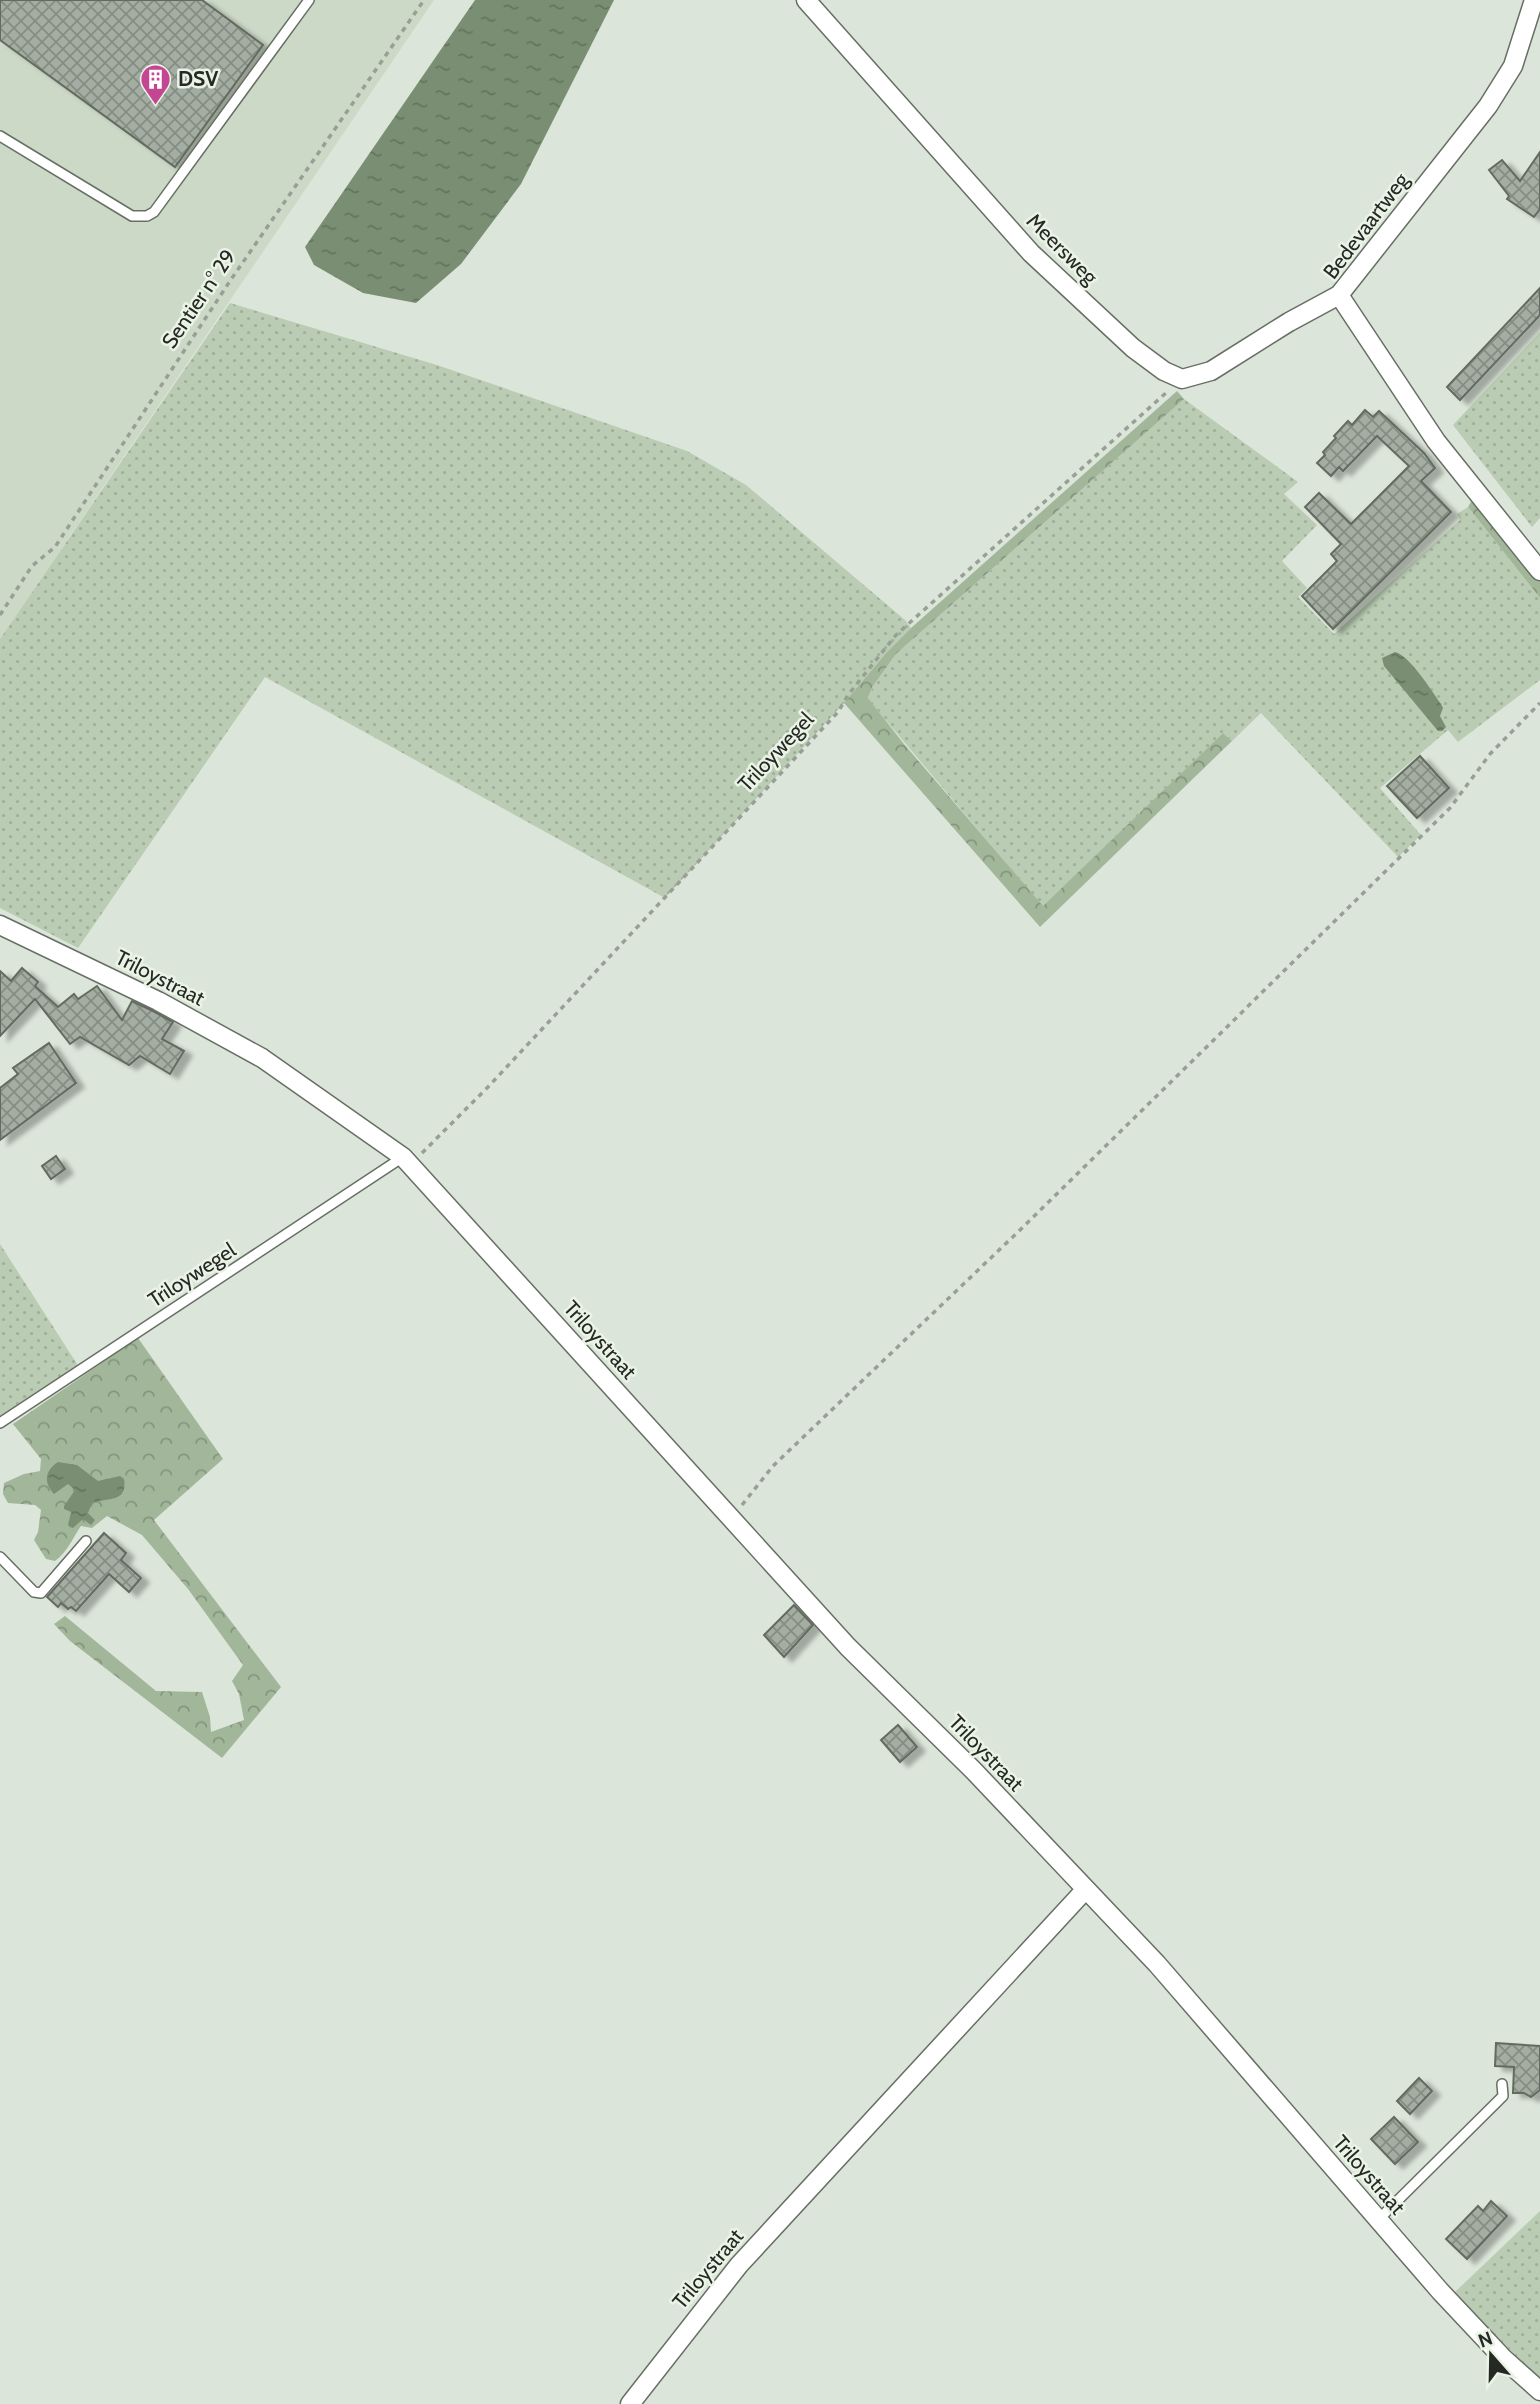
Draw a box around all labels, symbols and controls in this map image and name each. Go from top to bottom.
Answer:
building icon: DSV [138,62,172,106]
place label: DSV [178,66,218,91]
street label: Bedevaartweg [1318,167,1414,284]
street label: Meersweg [1022,208,1103,290]
street label: Sentier n° 29 [156,245,241,353]
street label: Triloywegel [733,707,819,796]
street label: Triloystraat [112,945,209,1011]
street label: Triloywegel [143,1237,240,1312]
street label: Triloystraat [559,1295,642,1384]
street label: Triloystraat [944,1709,1029,1796]
street label: Triloystraat [1328,2130,1410,2219]
street label: Triloystraat [667,2224,748,2314]
north arrow [1456,2320,1526,2390]
text: N [1475,2326,1496,2353]

